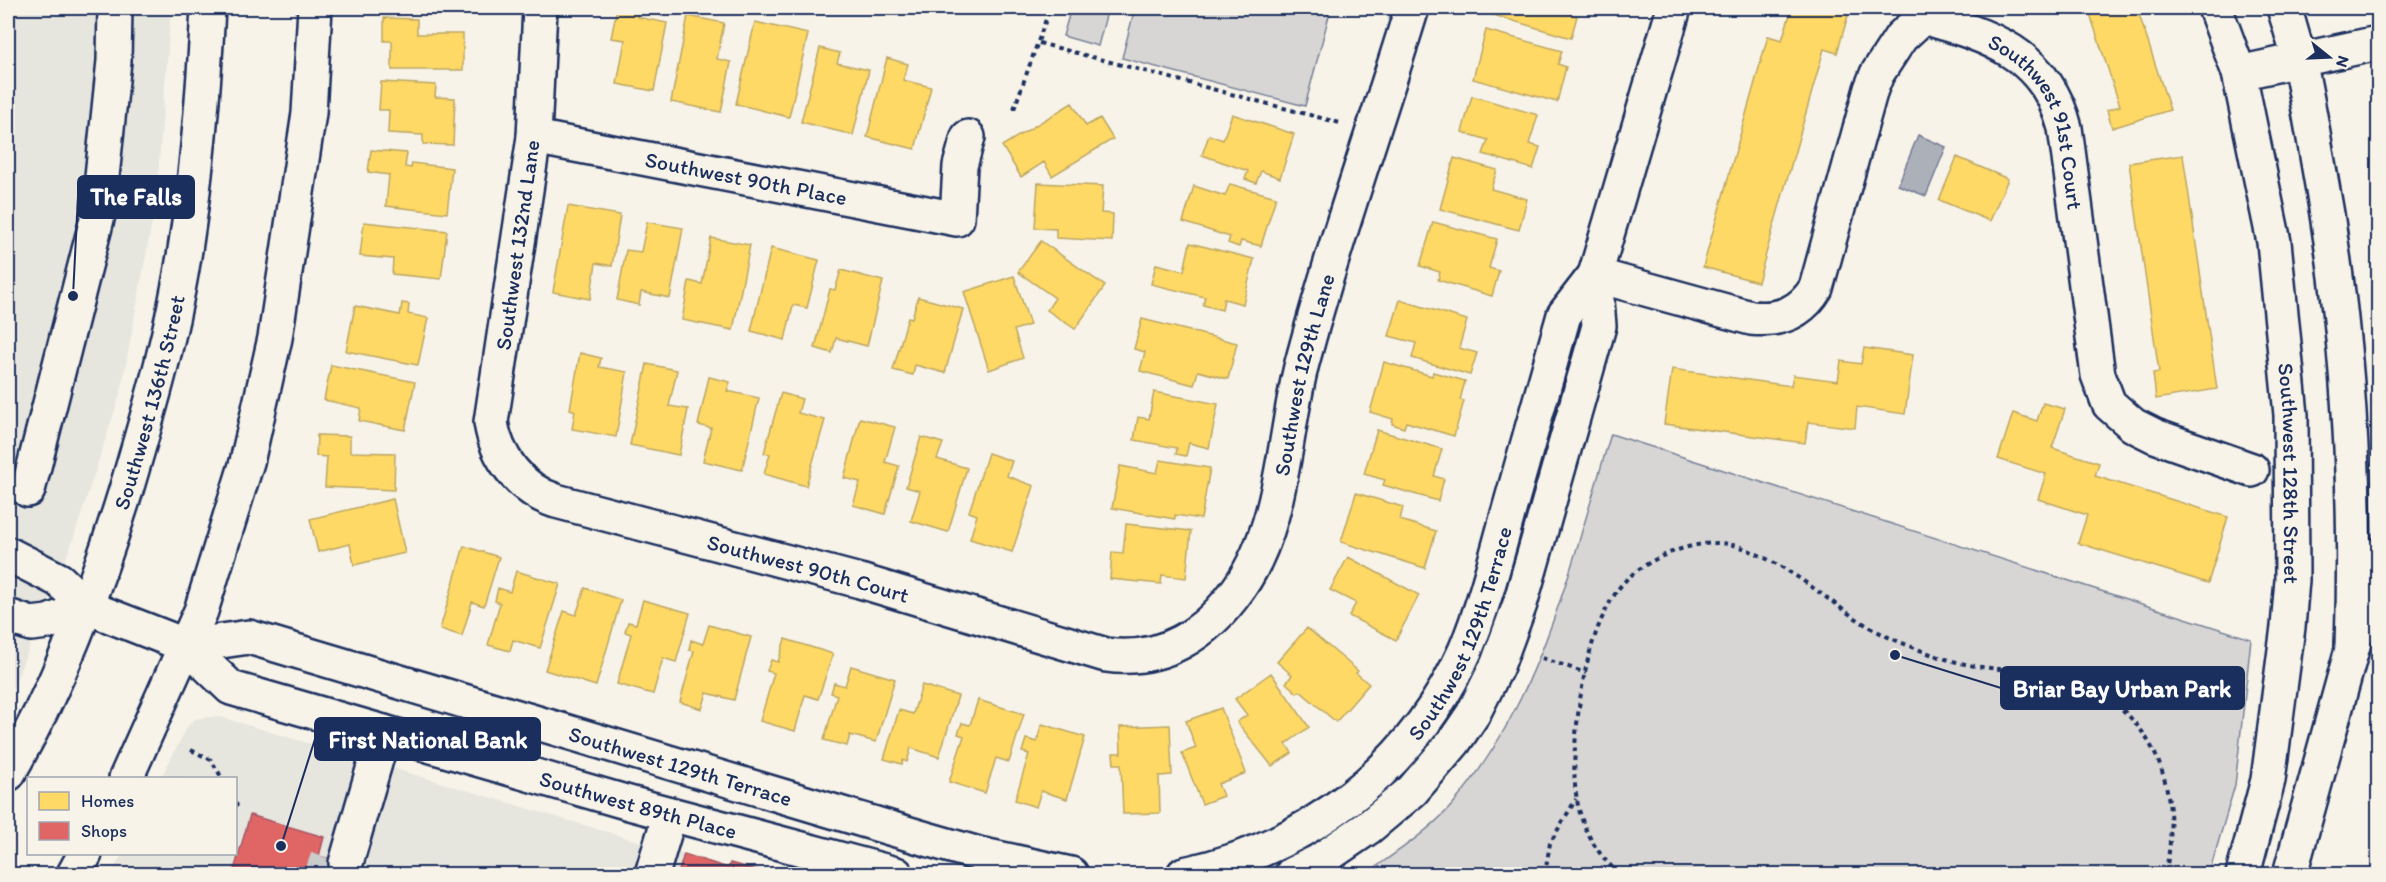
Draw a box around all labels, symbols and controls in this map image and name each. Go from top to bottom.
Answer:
north arrow [2299,27,2359,87]
street label: Southwest 91st Court [1984,28,2089,211]
text: N [2332,53,2353,70]
street label: Southwest 132nd Lane [489,138,546,352]
street label: Southwest 90th Place [643,146,849,211]
callout: The Falls [78,176,194,218]
text: The Falls [89,182,182,211]
street label: Southwest 129th Lane [1268,270,1341,478]
street label: Southwest 136th Street [108,293,191,513]
street label: Southwest 128th Street [2272,362,2305,584]
street label: Southwest 129th Terrace [1402,524,1518,746]
street label: Southwest 90th Court [704,528,912,609]
callout: Briar Bay Urban Park [2001,667,2244,709]
text: Briar Bay Urban Park [2013,674,2232,704]
callout: First National Bank [315,718,540,760]
street label: Southwest 129th Terrace [566,720,795,812]
text: First National Bank [328,725,528,754]
street label: Southwest 89th Place [536,765,740,845]
legend [27,777,237,855]
text: Homes [81,790,134,812]
text: Shops [81,820,127,842]

